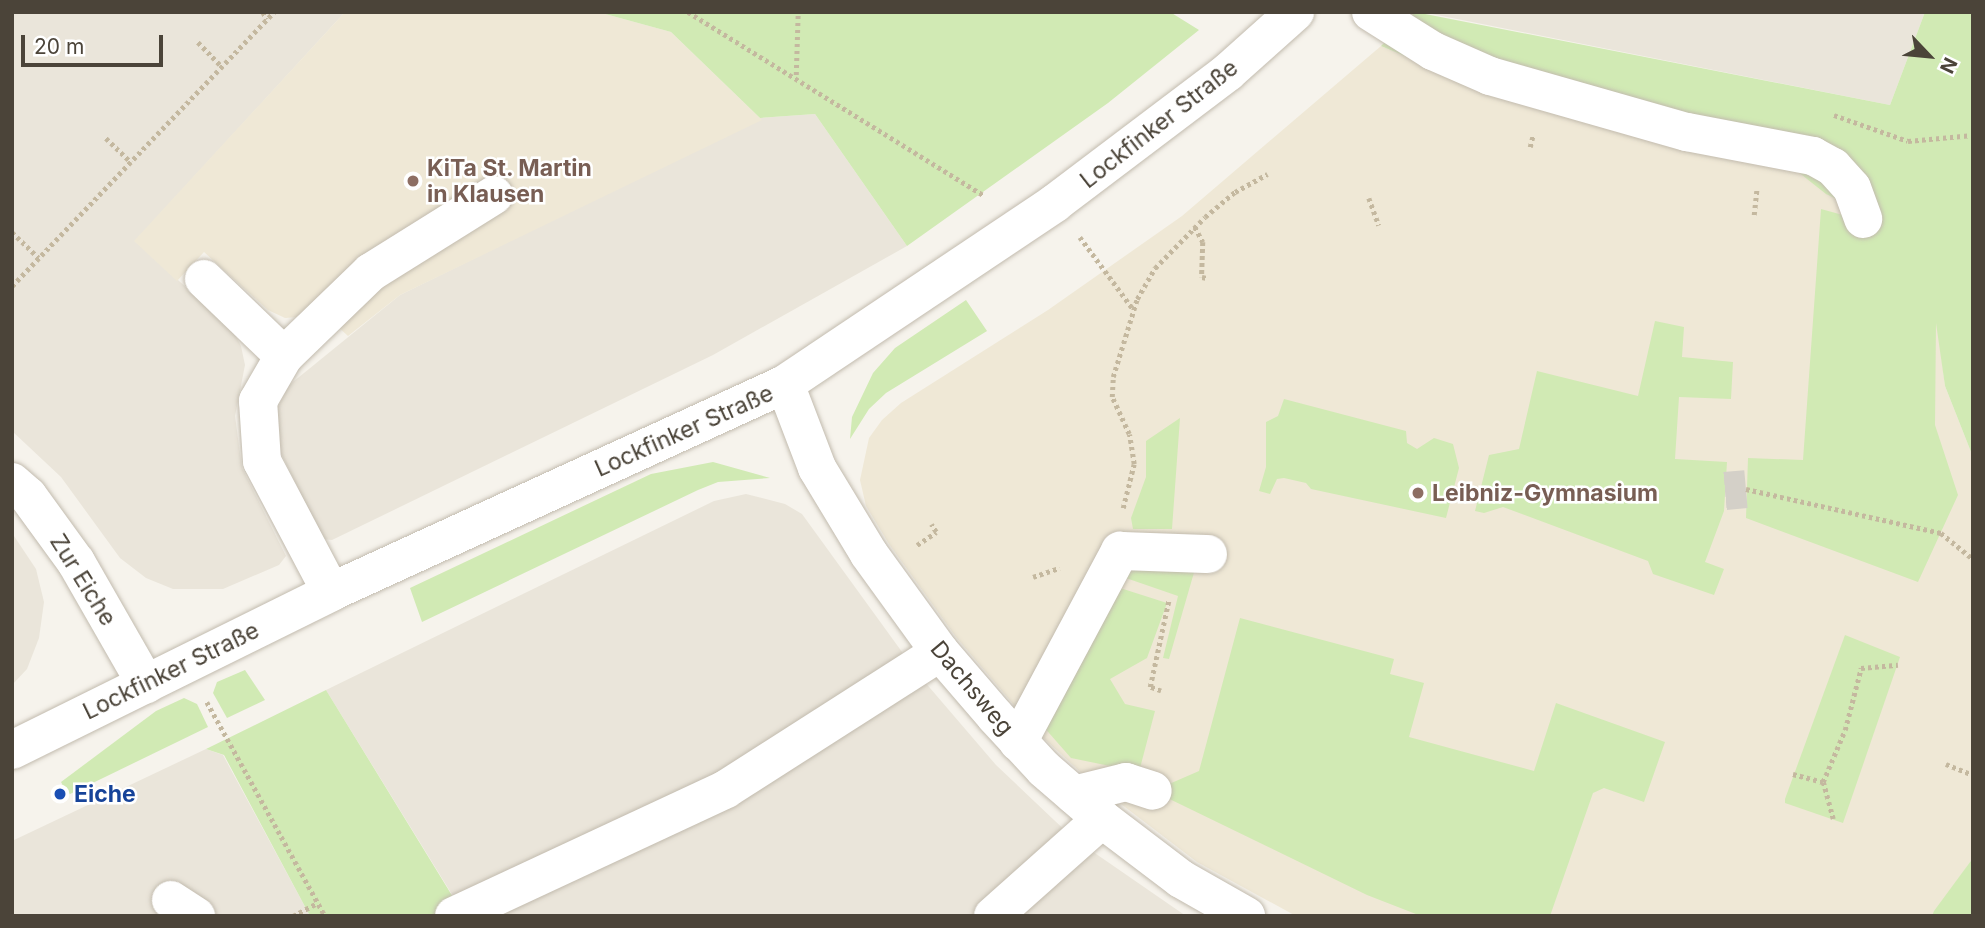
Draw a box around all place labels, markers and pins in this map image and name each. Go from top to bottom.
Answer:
place label: KiTa St. Martin in Klausen [427,154,593,208]
marker: KiTa St. Martin in Klausen [405,173,421,189]
place label: Leibniz-Gymnasium [1432,479,1658,507]
marker: Leibniz-Gymnasium [1410,485,1426,501]
place label: Eiche [74,780,136,808]
marker: Eiche [52,786,68,802]

